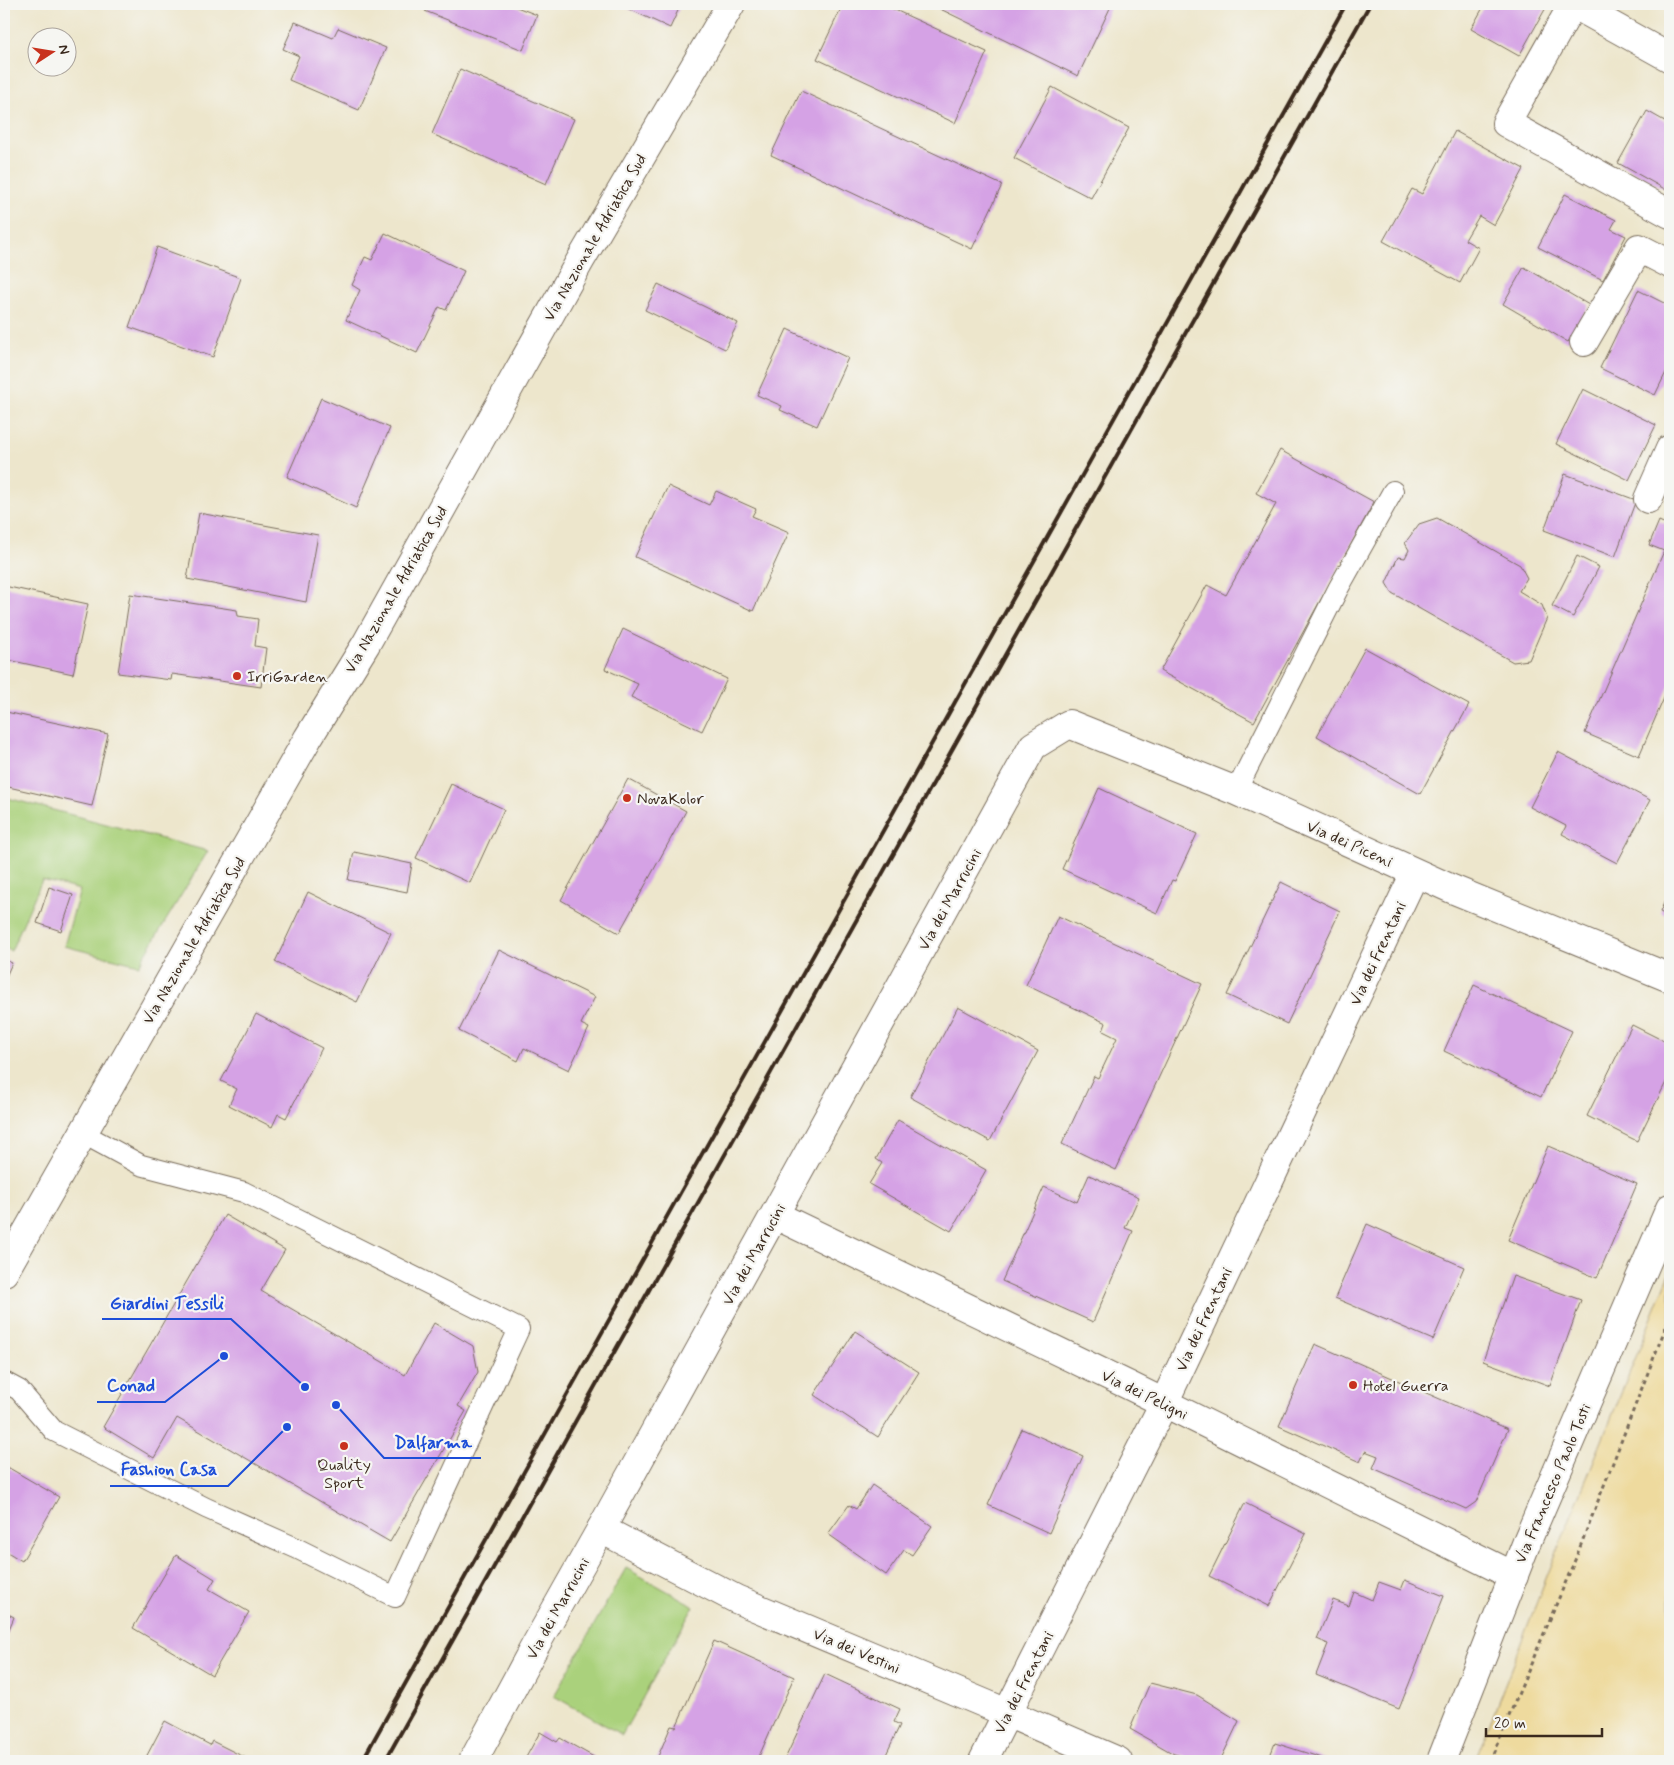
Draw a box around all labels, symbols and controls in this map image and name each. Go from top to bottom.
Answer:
north arrow [28,28,78,78]
text: N [54,43,74,56]
street label: Via Nazionale Adriatica Sud [539,150,652,325]
street label: Via Nazionale Adriatica Sud [340,502,453,677]
place label: IrriGarden [247,667,329,688]
marker: IrriGarden [231,670,243,682]
place label: NovaKolor [637,789,704,810]
marker: NovaKolor [621,792,633,804]
street label: Via dei Piceni [1303,816,1396,873]
street label: Via dei Marrucini [914,845,987,954]
street label: Via Nazionale Adriatica Sud [138,853,251,1028]
street label: Via dei Frentani [1345,898,1412,1009]
street label: Via dei Marrucini [718,1200,791,1309]
street label: Via dei Frentani [1171,1264,1238,1375]
callout: Giardini Tessili [102,1286,231,1319]
text: Giardini Tessili [110,1292,224,1316]
street label: Via dei Peligni [1098,1365,1191,1426]
callout: Conad [97,1369,165,1402]
text: Conad [107,1374,155,1398]
place label: Hotel Guerra [1363,1376,1449,1397]
marker: Hotel Guerra [1347,1379,1359,1391]
street label: Via Francesco Paolo Tosti [1510,1400,1597,1567]
callout: Dalfarma [384,1425,481,1458]
text: Dalfarma [394,1431,473,1455]
marker: Quality Sport [338,1440,350,1452]
callout: Fashion Casa [110,1453,228,1486]
place label: Quality Sport [317,1455,371,1494]
text: Fashion Casa [121,1458,217,1482]
street label: Via dei Marrucini [522,1554,595,1663]
street label: Via dei Vestini [810,1624,903,1679]
street label: Via dei Frentani [989,1628,1059,1738]
scale bar [1486,1705,1603,1737]
text: 20 m [1494,1714,1526,1734]

